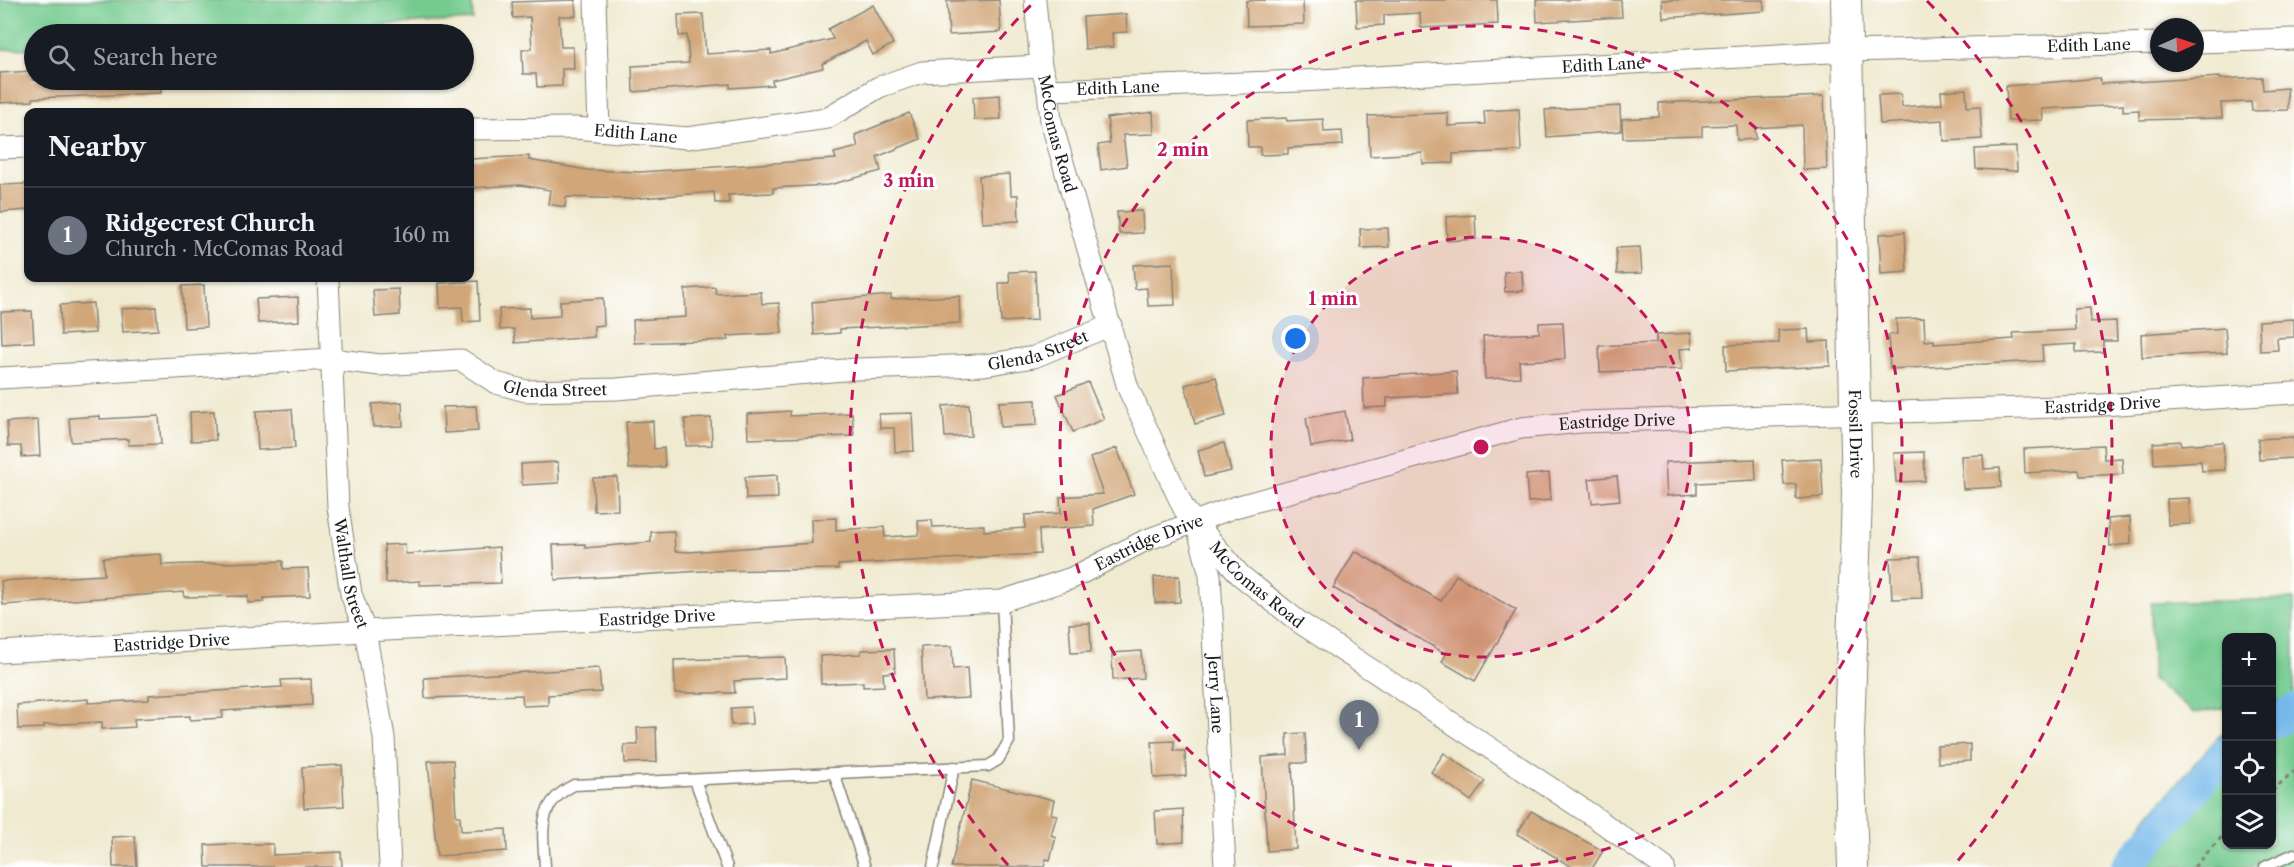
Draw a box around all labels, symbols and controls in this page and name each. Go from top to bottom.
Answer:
north arrow [2150,18,2204,72]
search box [24,24,474,90]
street label: Edith Lane [2047,34,2131,56]
icon: search [45,41,78,74]
text: Search here [93,44,218,71]
street label: Edith Lane [1561,52,1646,77]
street label: McComas Road [1034,72,1081,195]
street label: Edith Lane [1076,76,1160,99]
street label: Edith Lane [593,120,678,147]
text: Nearby [48,131,146,163]
text: 2 min [1157,139,1210,161]
text: 3 min [883,170,935,192]
text: Ridgecrest Church [105,210,315,237]
text: 1 [63,223,72,247]
text: 160 m [393,223,450,247]
text: Church · McComas Road [105,237,343,261]
text: 1 min [1308,288,1358,310]
your location [1281,324,1310,353]
street label: Glenda Street [986,326,1091,374]
street label: Glenda Street [501,375,608,402]
street label: Fossil Drive [1845,389,1867,479]
street label: Eastridge Drive [2044,391,2161,417]
street label: Eastridge Drive [1558,409,1676,434]
centre of rings [1471,437,1491,457]
street label: Eastridge Drive [1091,510,1206,575]
street label: Walthall Street [330,516,373,632]
street label: McComas Road [1206,537,1308,632]
street label: Eastridge Drive [598,605,716,630]
street label: Eastridge Drive [113,629,231,655]
map controls [2222,633,2276,849]
button: + [2222,633,2276,687]
street label: Jerry Lane [1204,652,1228,734]
button: − [2222,687,2276,741]
pin: 1 [1340,700,1378,750]
button: locate [2222,741,2276,795]
button: layers [2222,795,2276,849]

